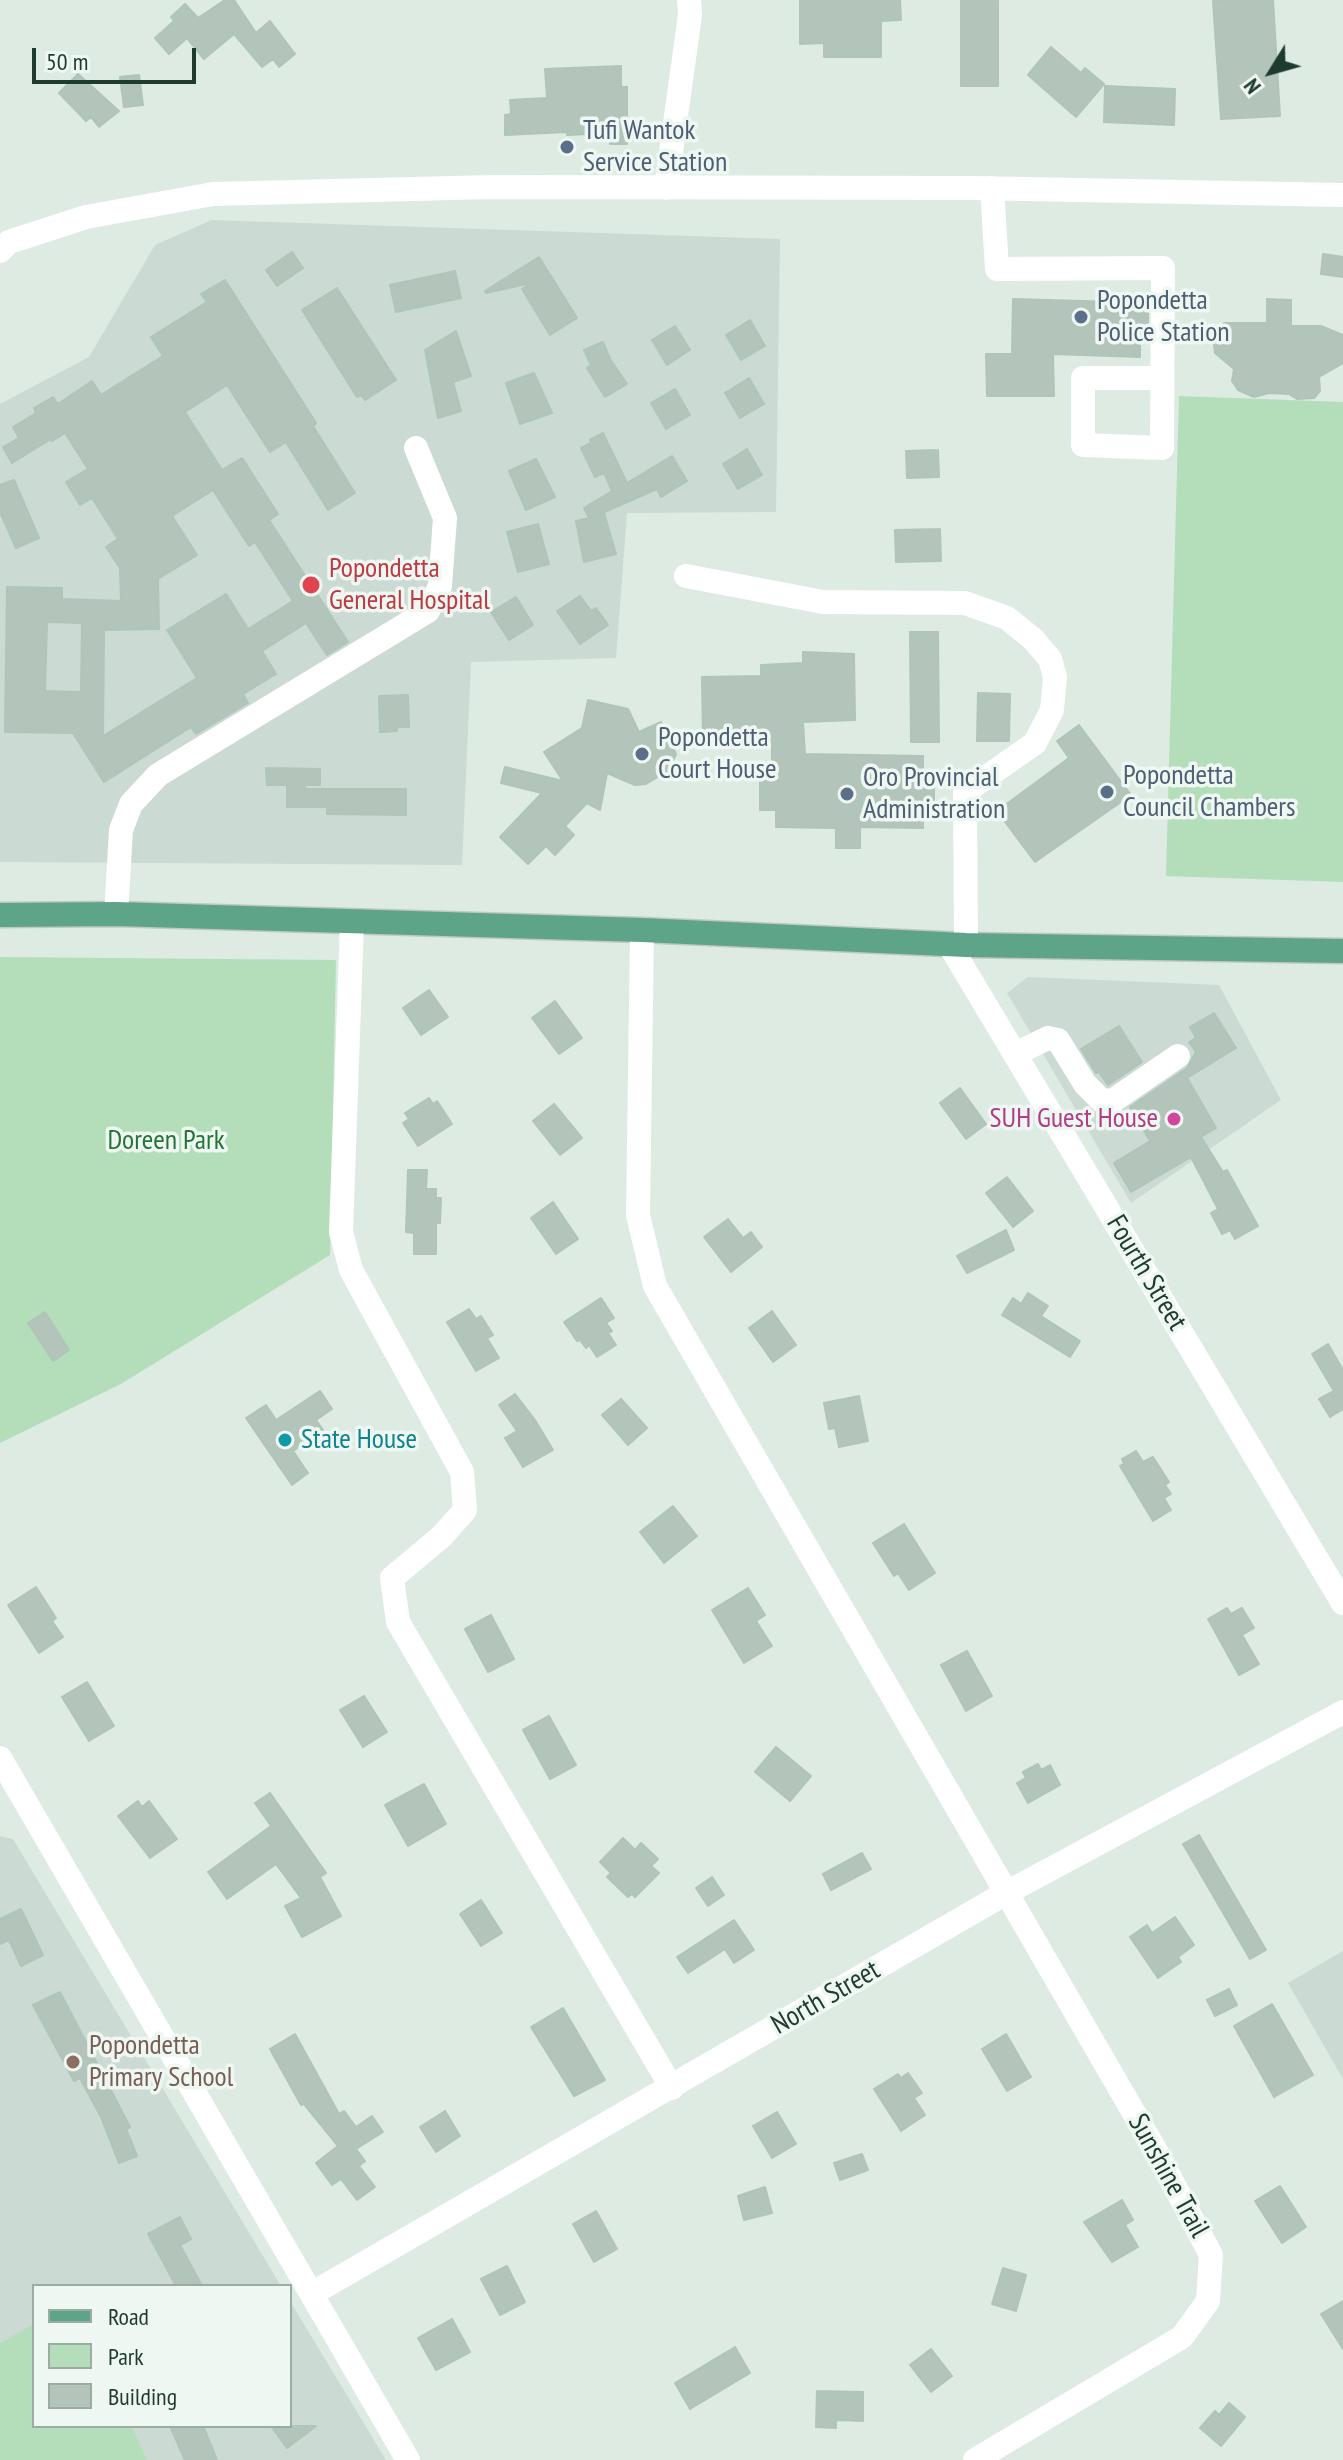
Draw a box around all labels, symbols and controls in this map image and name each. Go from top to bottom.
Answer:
scale bar [36,32,200,82]
north arrow [1231,32,1311,112]
text: 50 m [46,46,88,77]
text: N [1237,73,1267,100]
place label: Tufi Wantok Service Station [583,114,727,180]
marker: Tufi Wantok Service Station [558,138,576,156]
place label: Popondetta Police Station [1097,284,1230,350]
marker: Popondetta Police Station [1072,308,1090,326]
place label: Popondetta General Hospital [329,552,490,618]
marker: Popondetta General Hospital [300,574,322,596]
place label: Popondetta Court House [658,721,777,787]
marker: Popondetta Court House [633,745,651,763]
place label: Popondetta Council Chambers [1123,759,1296,825]
place label: Oro Provincial Administration [863,761,1005,827]
marker: Popondetta Council Chambers [1098,783,1116,801]
marker: Oro Provincial Administration [838,785,856,803]
place label: SUH Guest House [990,1102,1158,1136]
marker: SUH Guest House [1165,1110,1183,1128]
park label: Doreen Park [107,1124,225,1158]
street label: Fourth Street [1099,1209,1193,1337]
place label: State House [301,1423,417,1457]
marker: State House [276,1431,294,1449]
street label: North Street [766,1954,886,2042]
place label: Popondetta Primary School [89,2029,233,2095]
marker: Popondetta Primary School [64,2053,82,2071]
street label: Sunshine Trail [1120,2109,1216,2243]
legend [32,2284,292,2428]
text: Road [108,2301,149,2332]
text: Park [108,2341,144,2372]
text: Building [108,2381,177,2412]

